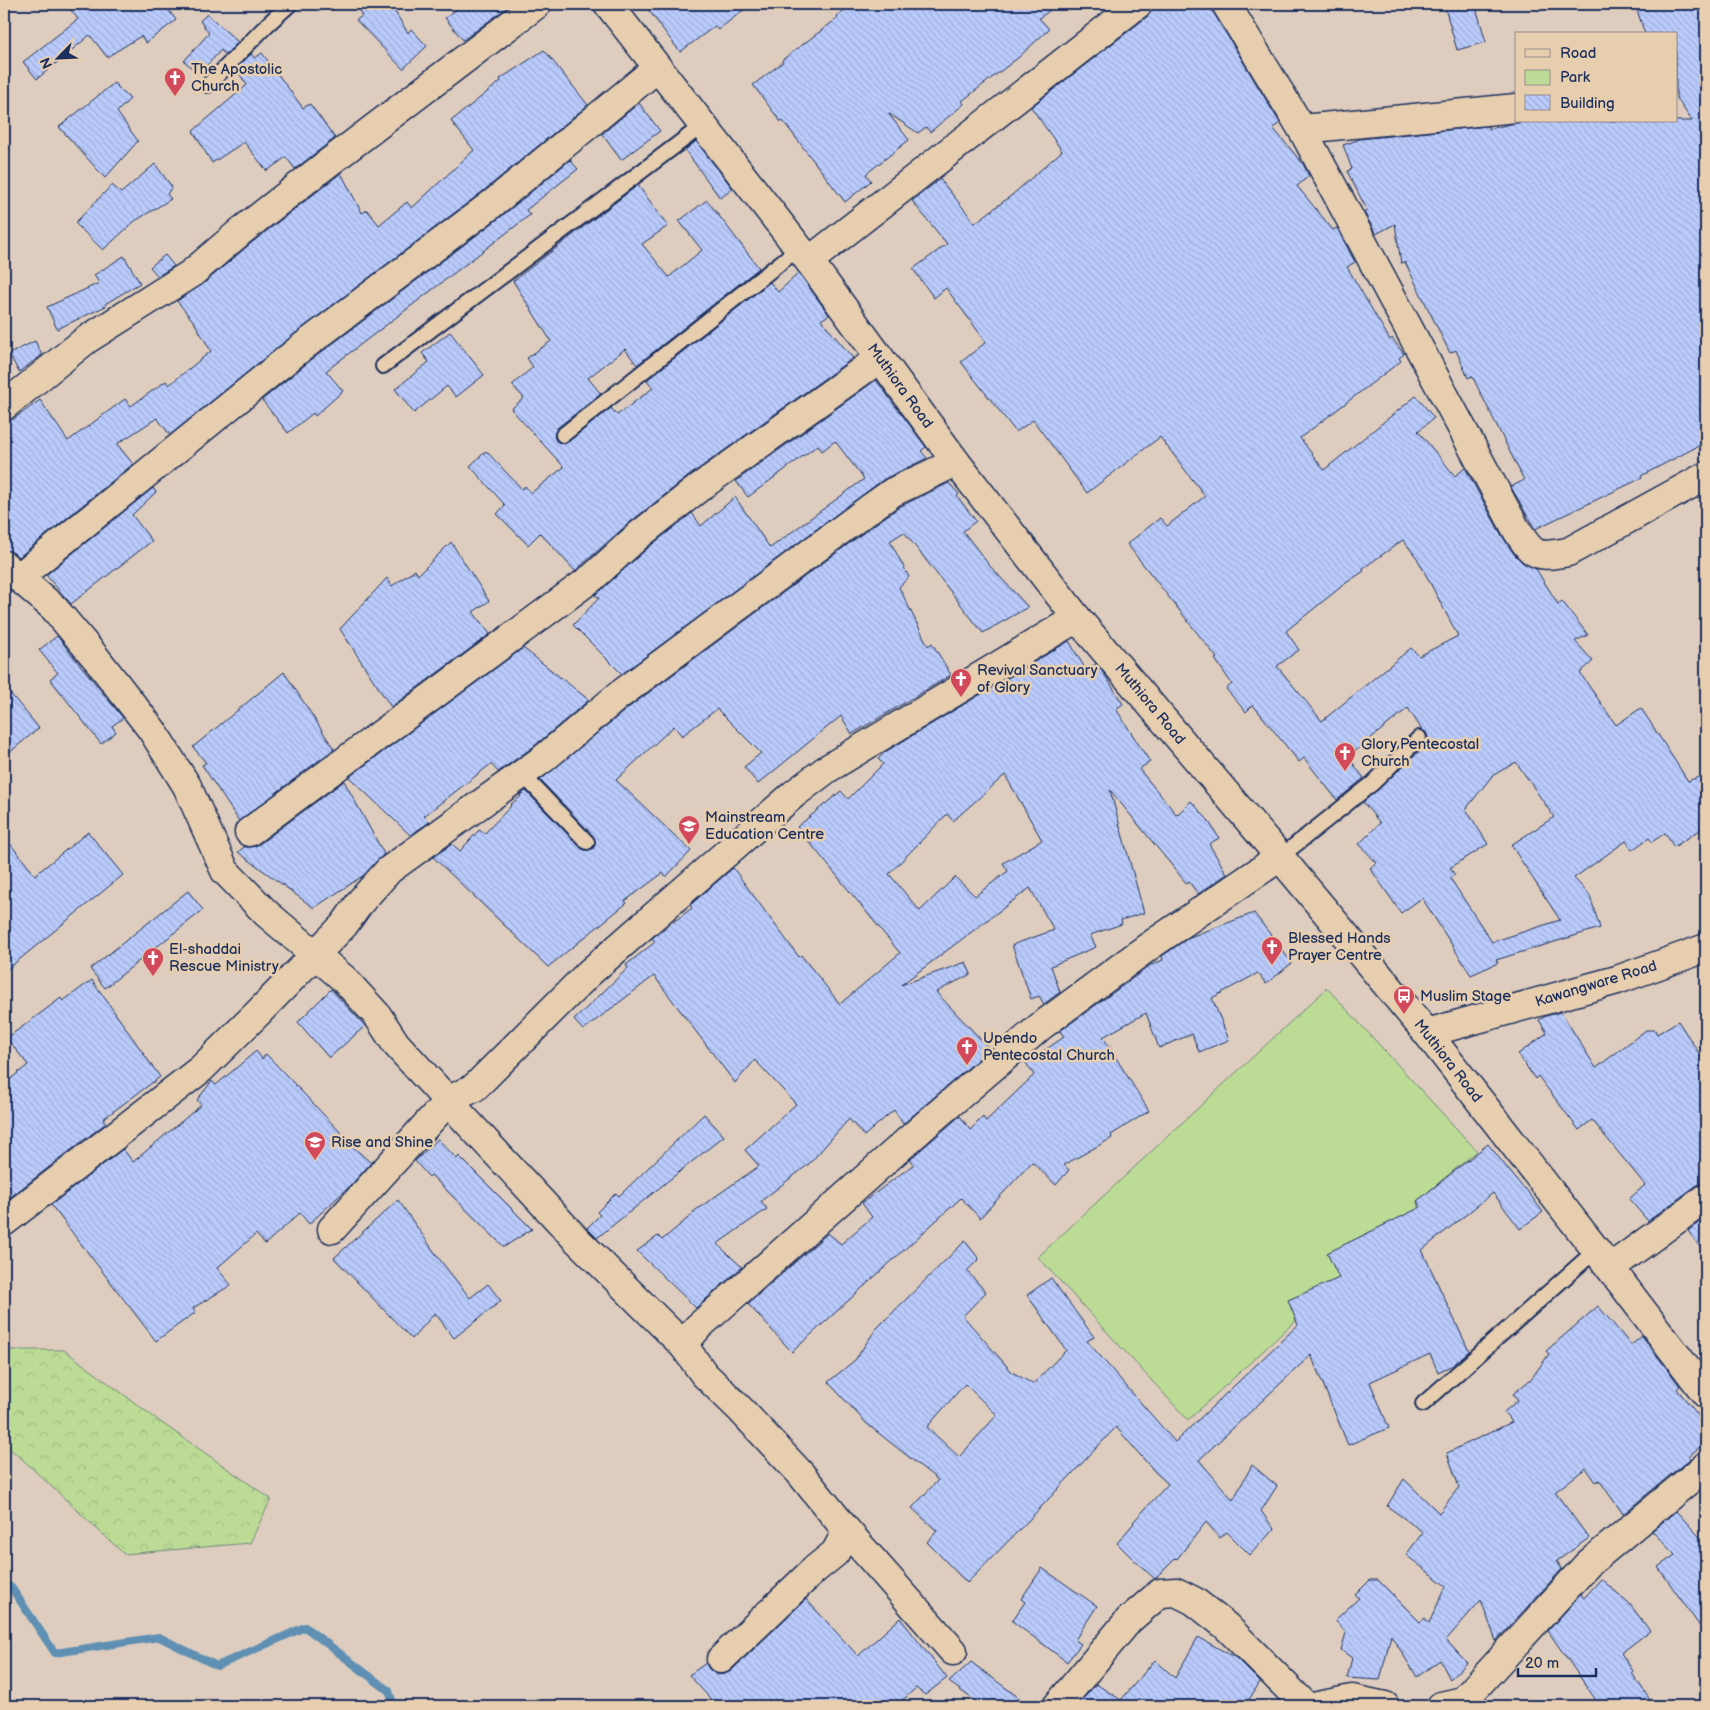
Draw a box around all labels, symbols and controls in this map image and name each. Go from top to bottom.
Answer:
north arrow [32,32,82,82]
legend [1515,32,1678,122]
text: Road [1560,44,1596,63]
text: N [37,55,56,71]
place label: The Apostolic Church [191,60,282,96]
church icon: The Apostolic Church [163,66,187,97]
text: Park [1560,68,1591,87]
text: Building [1560,94,1615,113]
street label: Muthiora Road [863,340,937,432]
street label: Muthiora Road [1111,660,1189,748]
place label: Revival Sanctuary of Glory [977,661,1098,697]
church icon: Revival Sanctuary of Glory [949,667,973,698]
place label: Glory Pentecostal Church [1361,735,1479,771]
church icon: Glory Pentecostal Church [1333,741,1357,772]
place label: Mainstream Education Centre [705,808,824,844]
school or university icon: Mainstream Education Centre [677,814,701,845]
place label: Blessed Hands Prayer Centre [1288,929,1391,965]
church icon: Blessed Hands Prayer Centre [1260,935,1284,966]
place label: El-shaddai Rescue Ministry [169,940,279,976]
church icon: El-shaddai Rescue Ministry [141,946,165,977]
street label: Kawangware Road [1533,956,1659,1012]
bus stop icon: Muslim Stage [1392,984,1416,1015]
place label: Muslim Stage [1420,987,1511,1006]
street label: Muthiora Road [1410,1016,1486,1106]
place label: Upendo Pentecostal Church [983,1029,1115,1065]
church icon: Upendo Pentecostal Church [955,1035,979,1066]
school or university icon: Rise and Shine [303,1130,327,1161]
place label: Rise and Shine [331,1133,433,1152]
scale bar [1518,1645,1595,1677]
text: 20 m [1525,1654,1559,1673]

